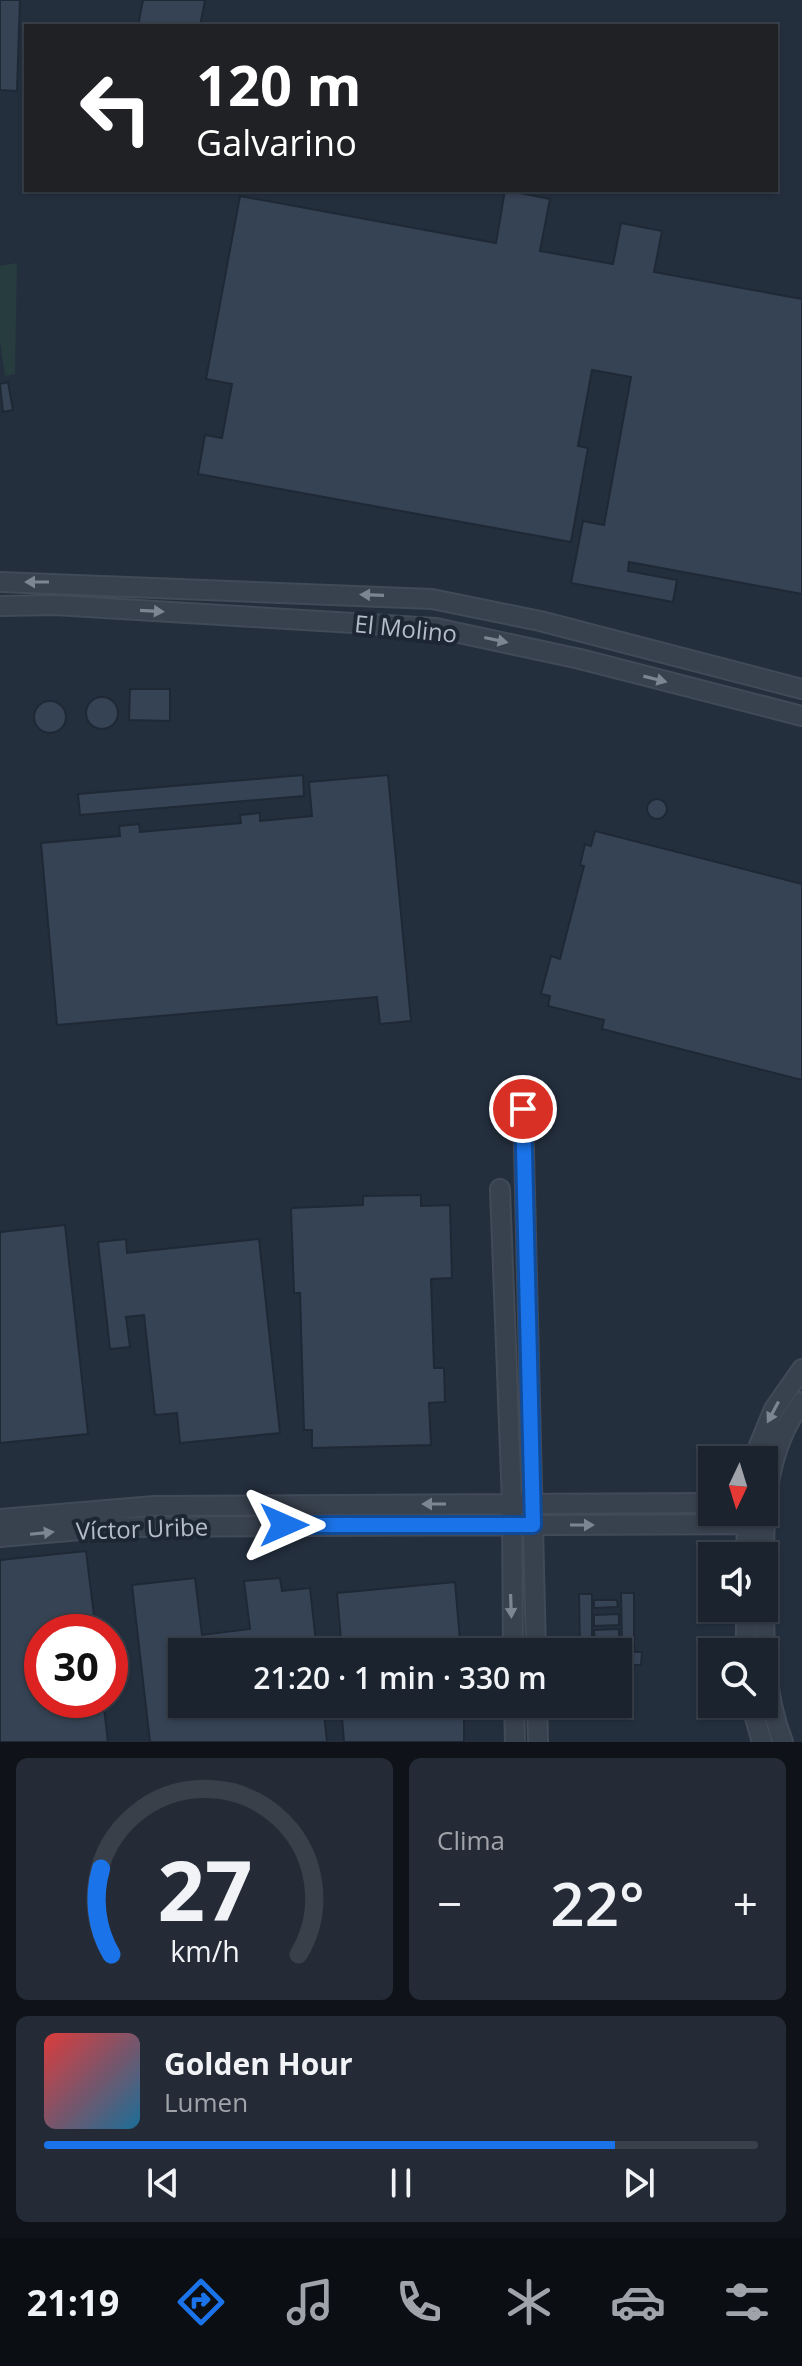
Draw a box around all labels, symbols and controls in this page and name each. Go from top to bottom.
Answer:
text: 120 m [196,46,362,122]
icon: left [64,56,168,160]
text: Galvarino [196,118,357,167]
one-way arrow [24,575,49,588]
one-way arrow [359,589,384,602]
one-way arrow [140,604,165,617]
street label: El Molino [353,606,459,650]
one-way arrow [484,634,509,646]
one-way arrow [643,673,668,685]
pin [489,1075,557,1143]
icon: arrive [501,1087,545,1131]
one-way arrow [766,1401,780,1423]
north arrow [698,1446,778,1526]
map controls [698,1446,778,1718]
position arrow [242,1483,326,1567]
one-way arrow [421,1497,446,1510]
street label: Víctor Uribe [75,1509,209,1547]
one-way arrow [570,1519,595,1531]
one-way arrow [30,1526,55,1539]
button: sound [698,1542,778,1622]
one-way arrow [505,1594,518,1619]
speed limit sign: 30 [24,1614,128,1718]
button: search [698,1638,778,1718]
text: 21:20 · 1 min · 330 m [253,1657,547,1698]
text: Clima [437,1822,505,1858]
text: 27 [157,1832,252,1945]
text: 22° [550,1862,645,1944]
text: − [437,1873,462,1933]
text: + [733,1873,758,1933]
text: km/h [170,1931,239,1970]
text: Golden Hour [164,2043,353,2084]
text: Lumen [164,2084,248,2120]
icon: previous [141,2161,185,2205]
icon: pause [379,2161,423,2205]
icon: next [617,2161,661,2205]
icon: directions [173,2274,229,2330]
icon: music [282,2274,338,2330]
icon: phone [391,2274,447,2330]
icon: climate [501,2274,557,2330]
icon: car [610,2274,666,2330]
icon: filters [719,2274,775,2330]
text: 21:19 [27,2278,119,2327]

